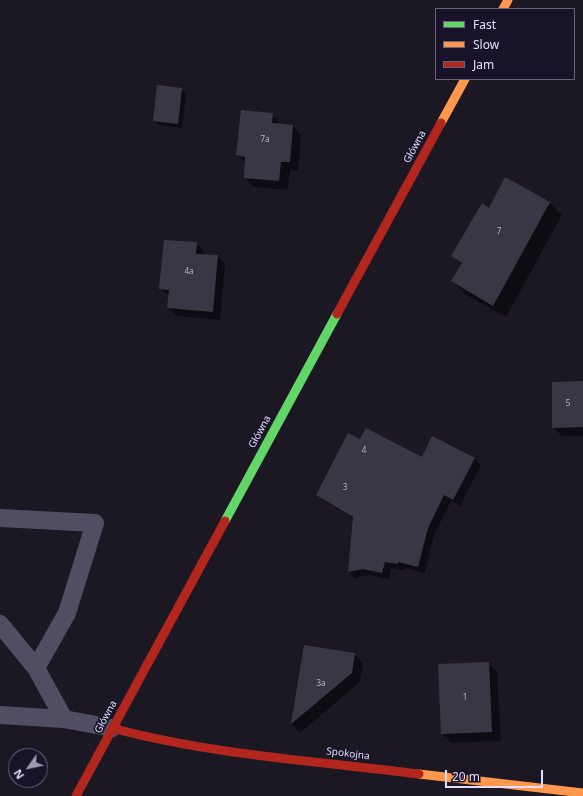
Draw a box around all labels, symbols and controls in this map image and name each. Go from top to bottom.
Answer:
legend [435,8,575,80]
text: Fast [473,16,496,33]
text: Slow [473,36,499,53]
text: Jam [473,56,494,73]
street label: Główna [401,129,429,165]
house number: 7a [260,135,270,145]
house number: 7 [497,227,501,237]
house number: 4a [184,267,194,277]
house number: 5 [566,399,570,409]
street label: Główna [246,414,274,450]
house number: 4 [362,446,366,456]
house number: 3 [343,483,347,493]
house number: 3a [316,679,326,689]
house number: 1 [463,693,467,703]
street label: Główna [92,699,120,735]
street label: Spokojna [326,745,370,763]
north arrow [8,748,48,788]
scale bar [447,762,545,788]
text: N [10,767,27,782]
text: 20 m [452,768,480,785]

